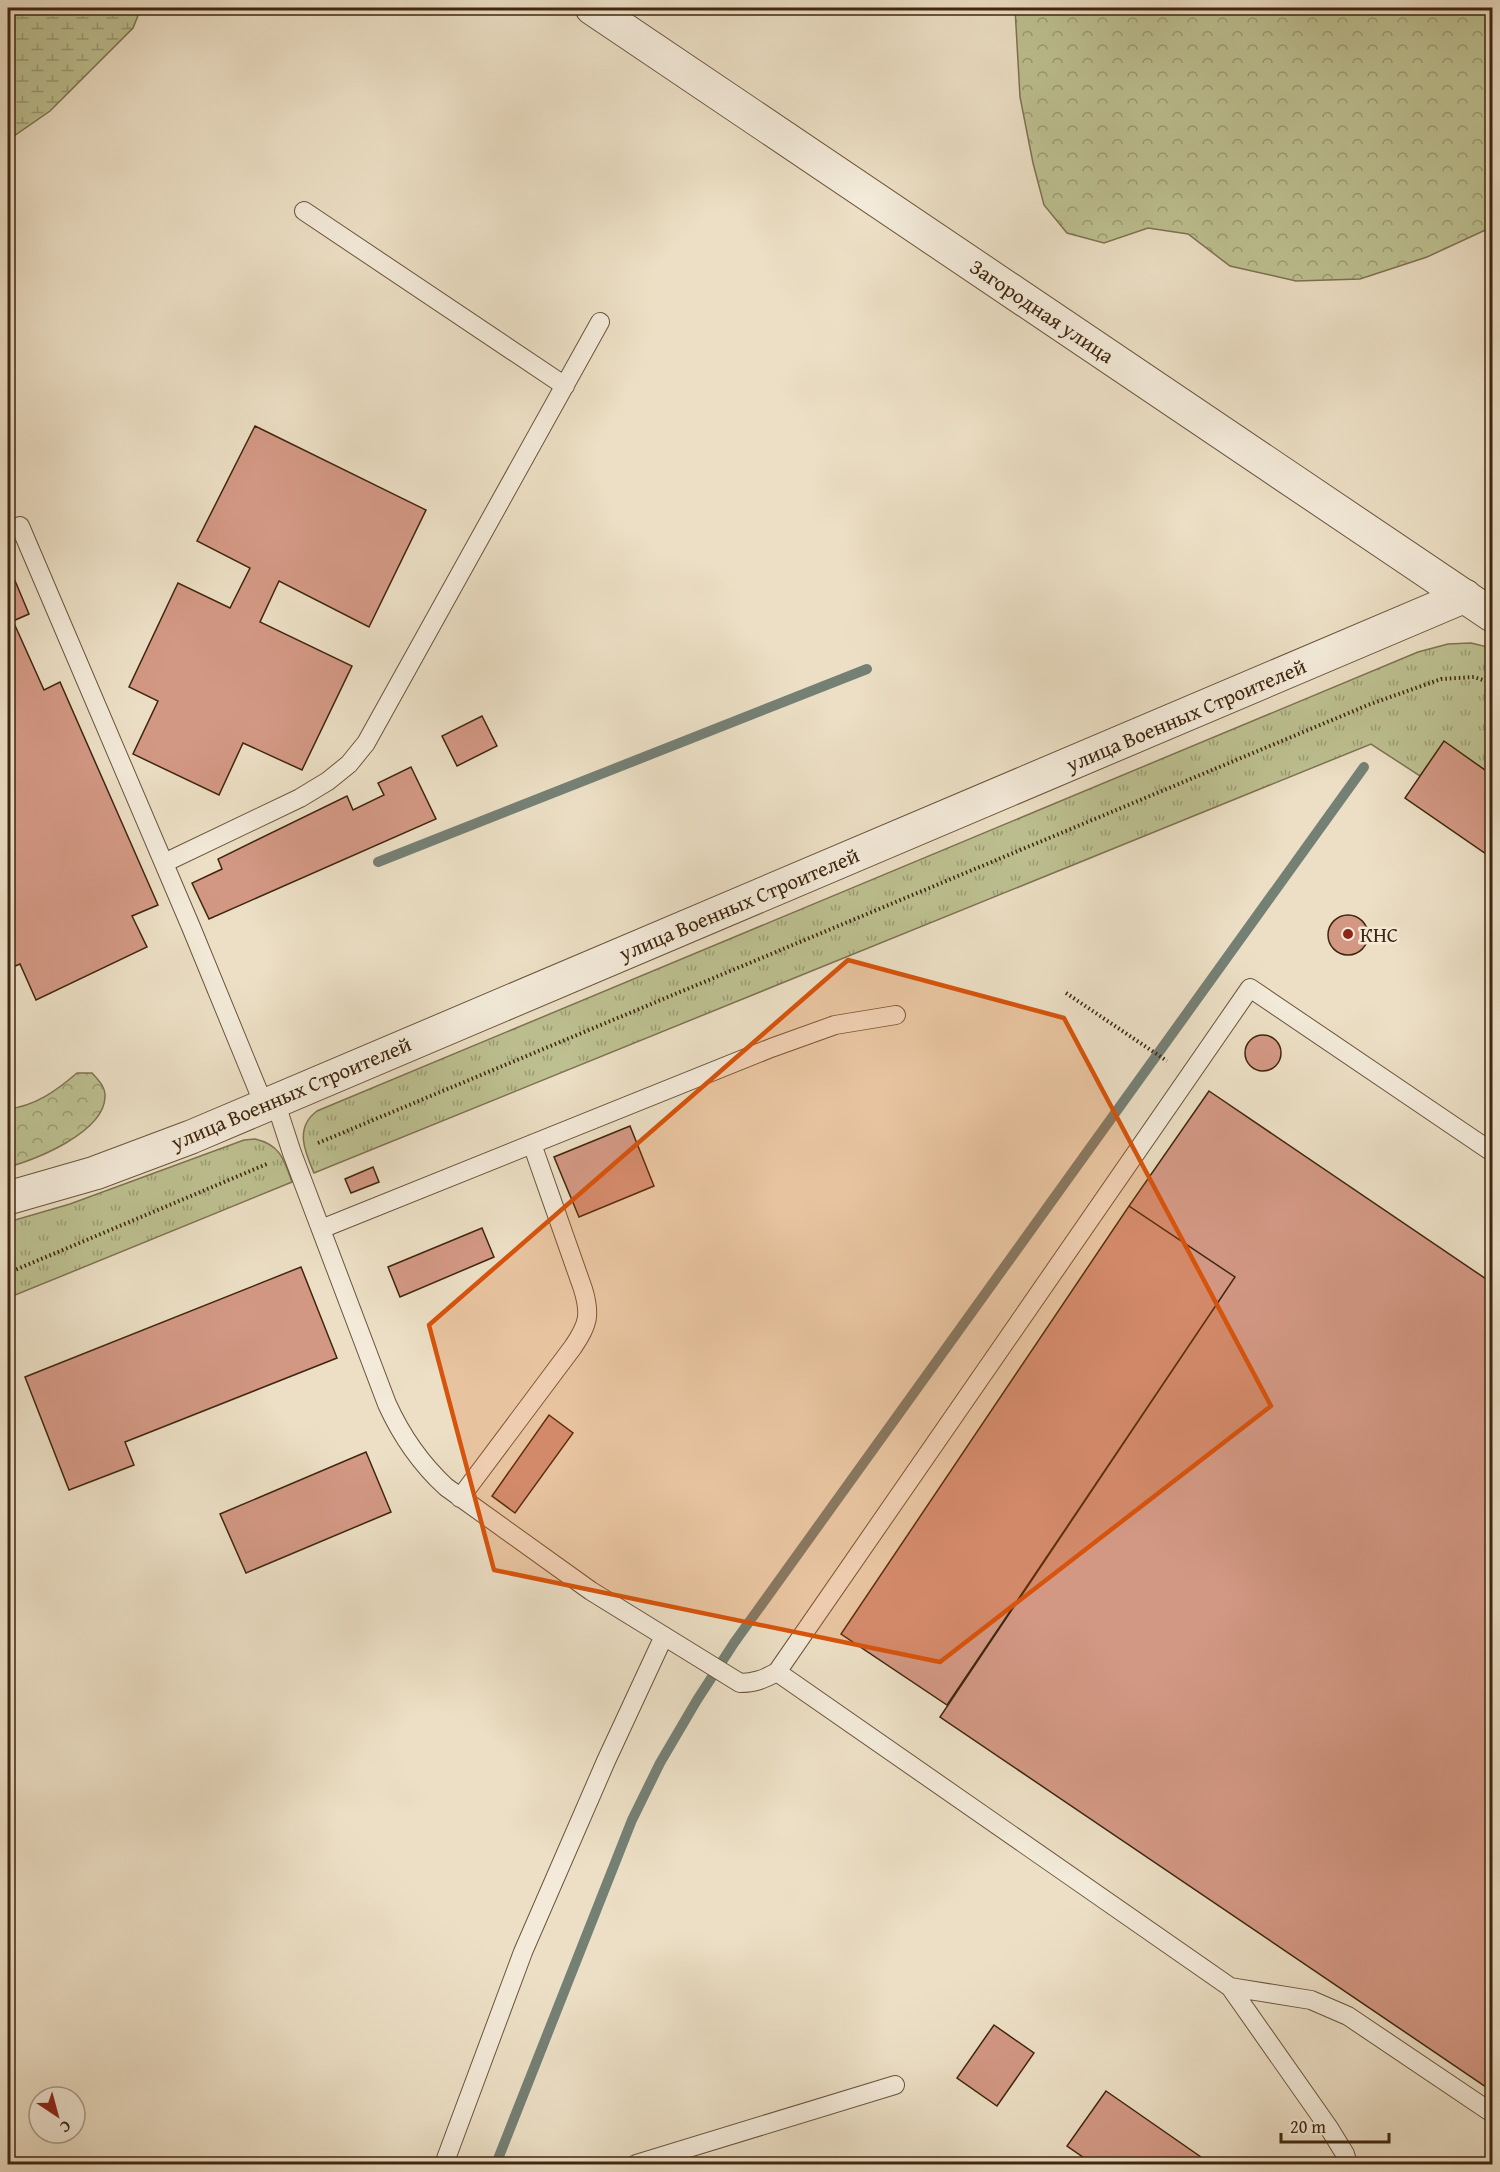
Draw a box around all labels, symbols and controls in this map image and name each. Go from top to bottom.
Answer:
street label: Загородная улица [964,251,1120,371]
street label: улица Военных Строителей [1060,650,1311,780]
street label: улица Военных Строителей [613,839,864,969]
place label: КНС [1360,919,1398,950]
marker: КНС [1341,927,1355,941]
street label: улица Военных Строителей [165,1028,416,1158]
north arrow [27,2085,87,2145]
scale bar [1281,2106,1389,2144]
text: 20 m [1290,2113,1326,2140]
text: С [55,2115,77,2140]

